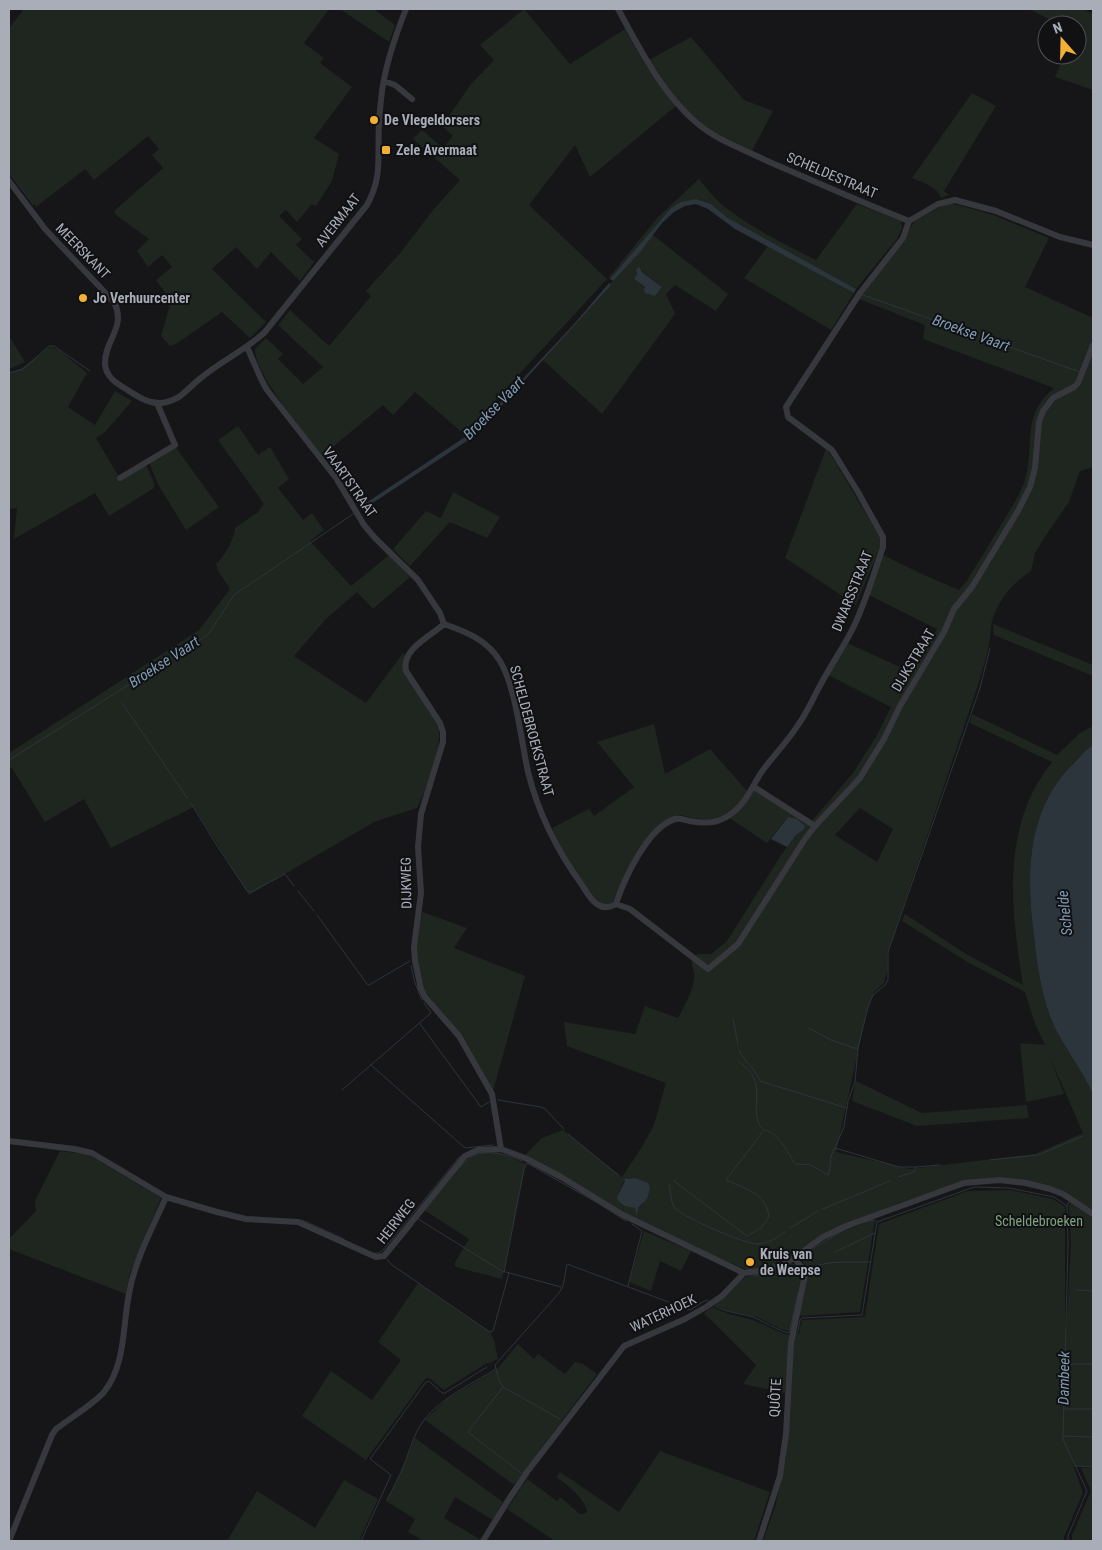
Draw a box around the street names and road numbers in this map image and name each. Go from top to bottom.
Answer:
street label: SCHELDESTRAAT [784,149,880,201]
street label: AVERMAAT [312,190,364,250]
street label: MEERSKANT [53,220,113,282]
street label: VAARTSTRAAT [320,444,380,520]
street label: DWARSSTRAAT [829,548,875,634]
street label: DIJKSTRAAT [888,626,938,694]
street label: SCHELDEBROEKSTRAAT [507,664,557,798]
street label: DIJKWEG [398,857,414,909]
street label: HEIRWEG [374,1195,418,1247]
street label: WATERHOEK [627,1291,699,1335]
street label: QUÔTE [765,1378,784,1418]

